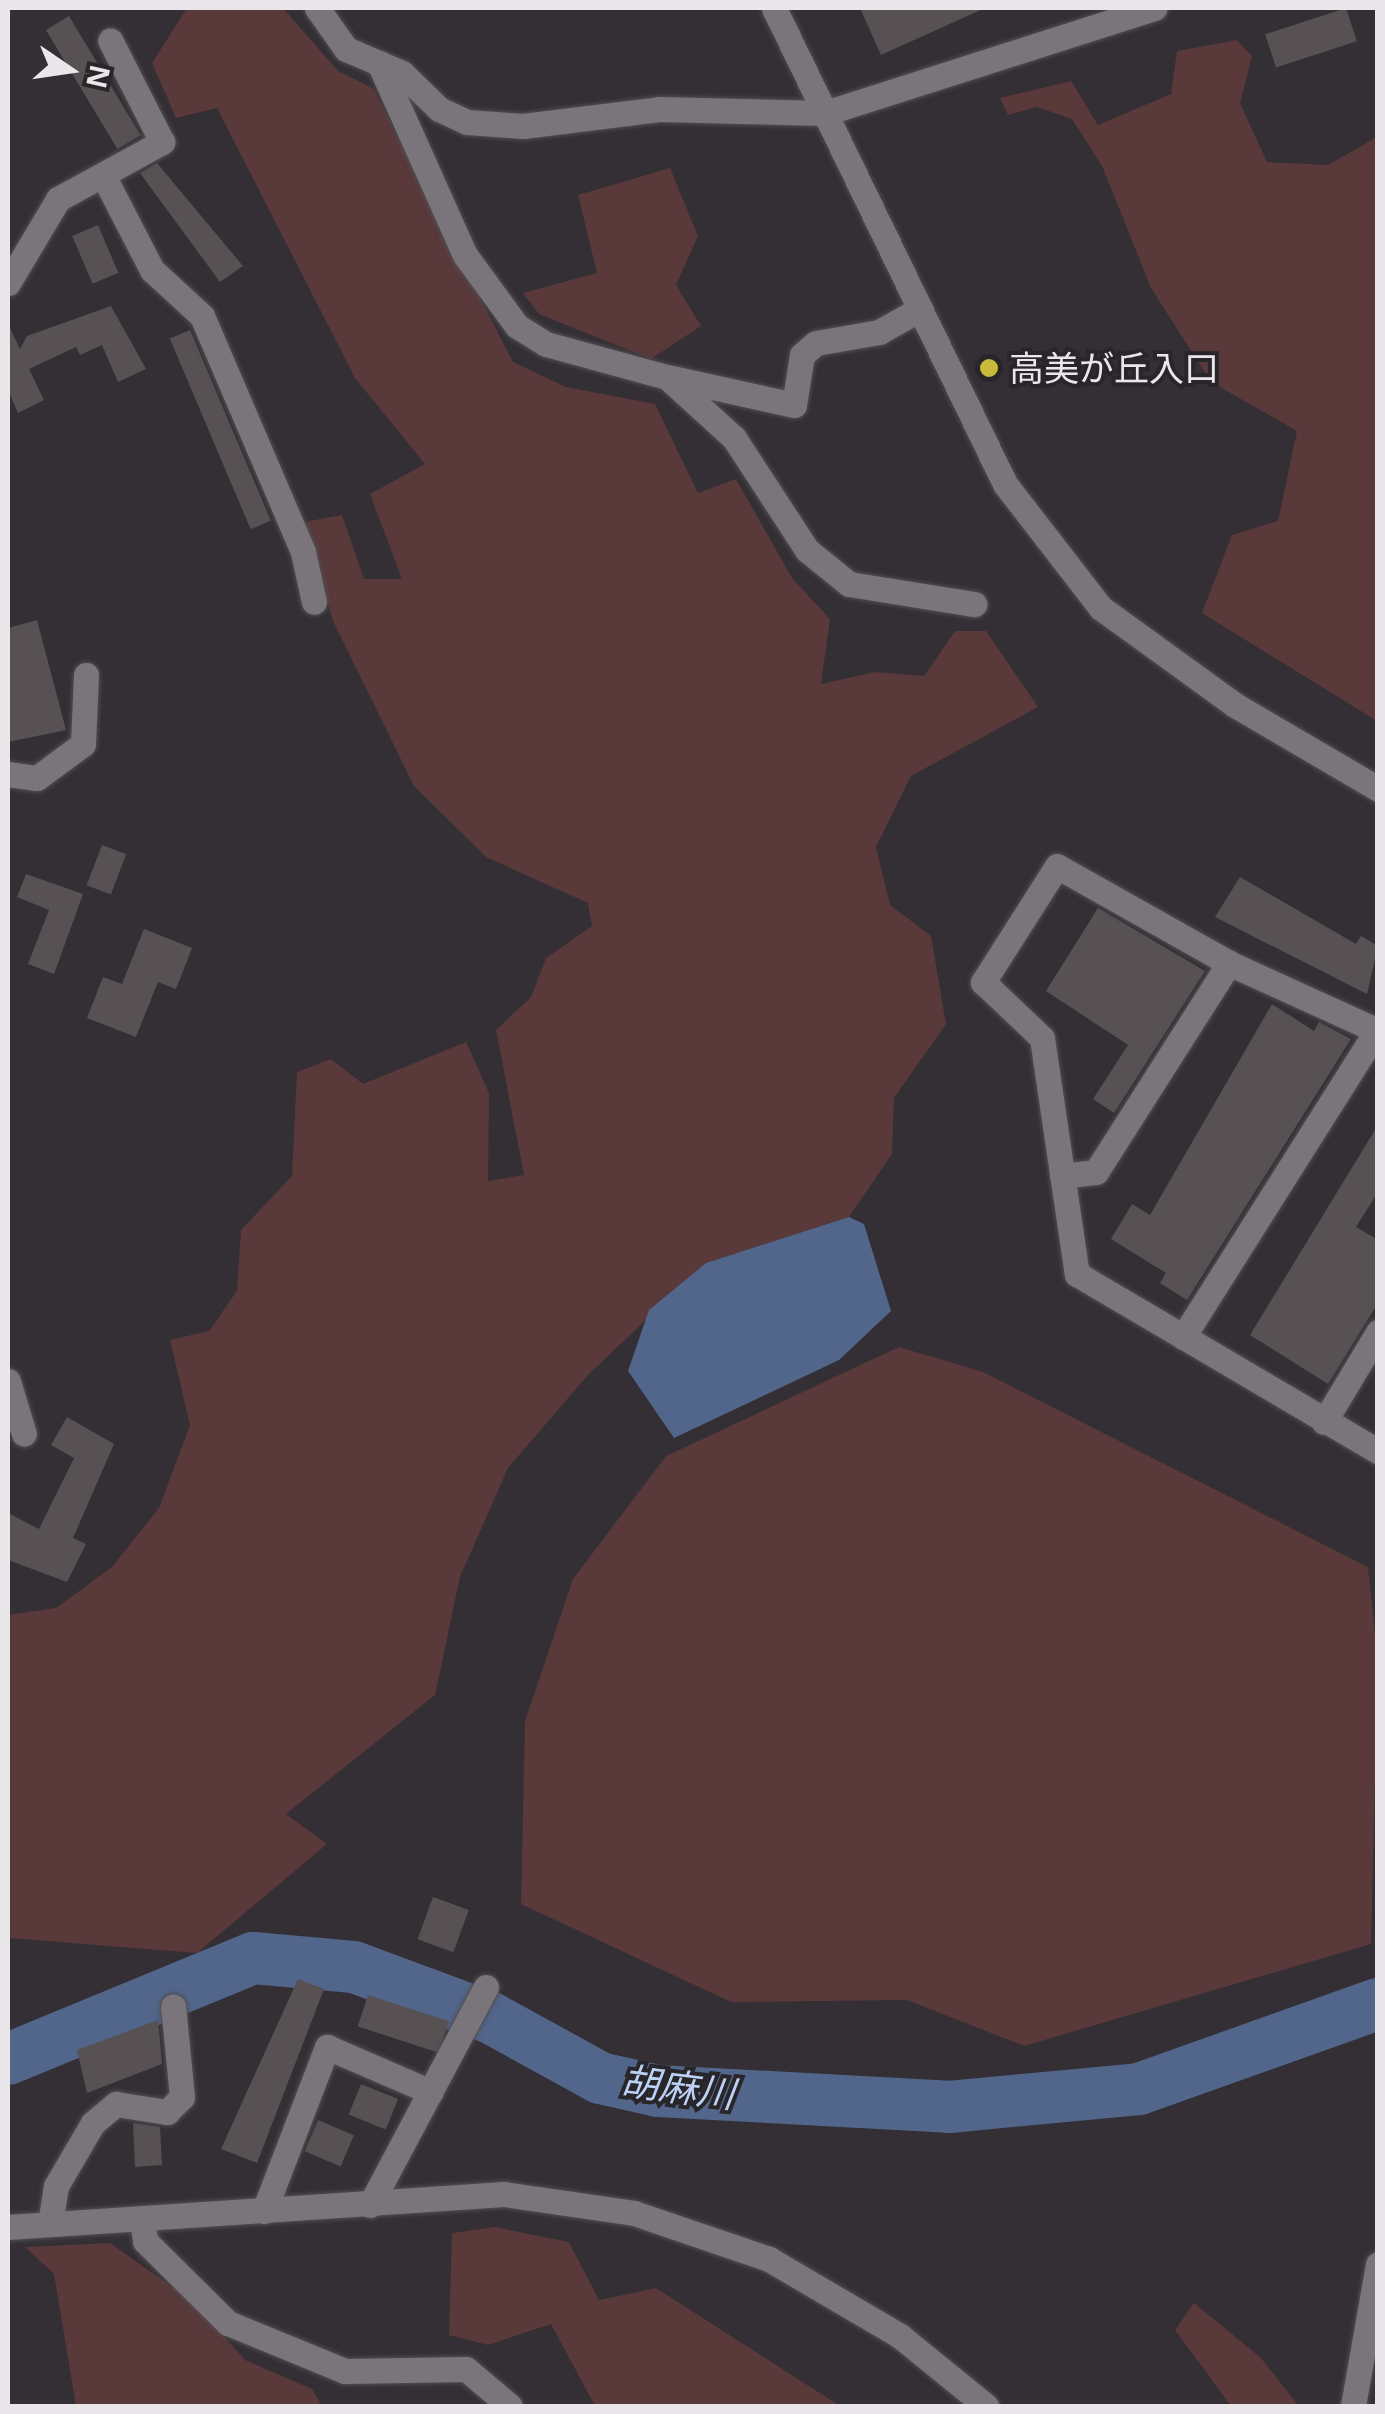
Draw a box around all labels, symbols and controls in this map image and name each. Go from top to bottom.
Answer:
north arrow [20,20,120,120]
text: N [78,61,120,92]
place label: 高美が丘入口 [1009,347,1219,389]
marker: 高美が丘入口 [978,357,1000,379]
water label: 胡麻川 [619,2057,737,2117]

